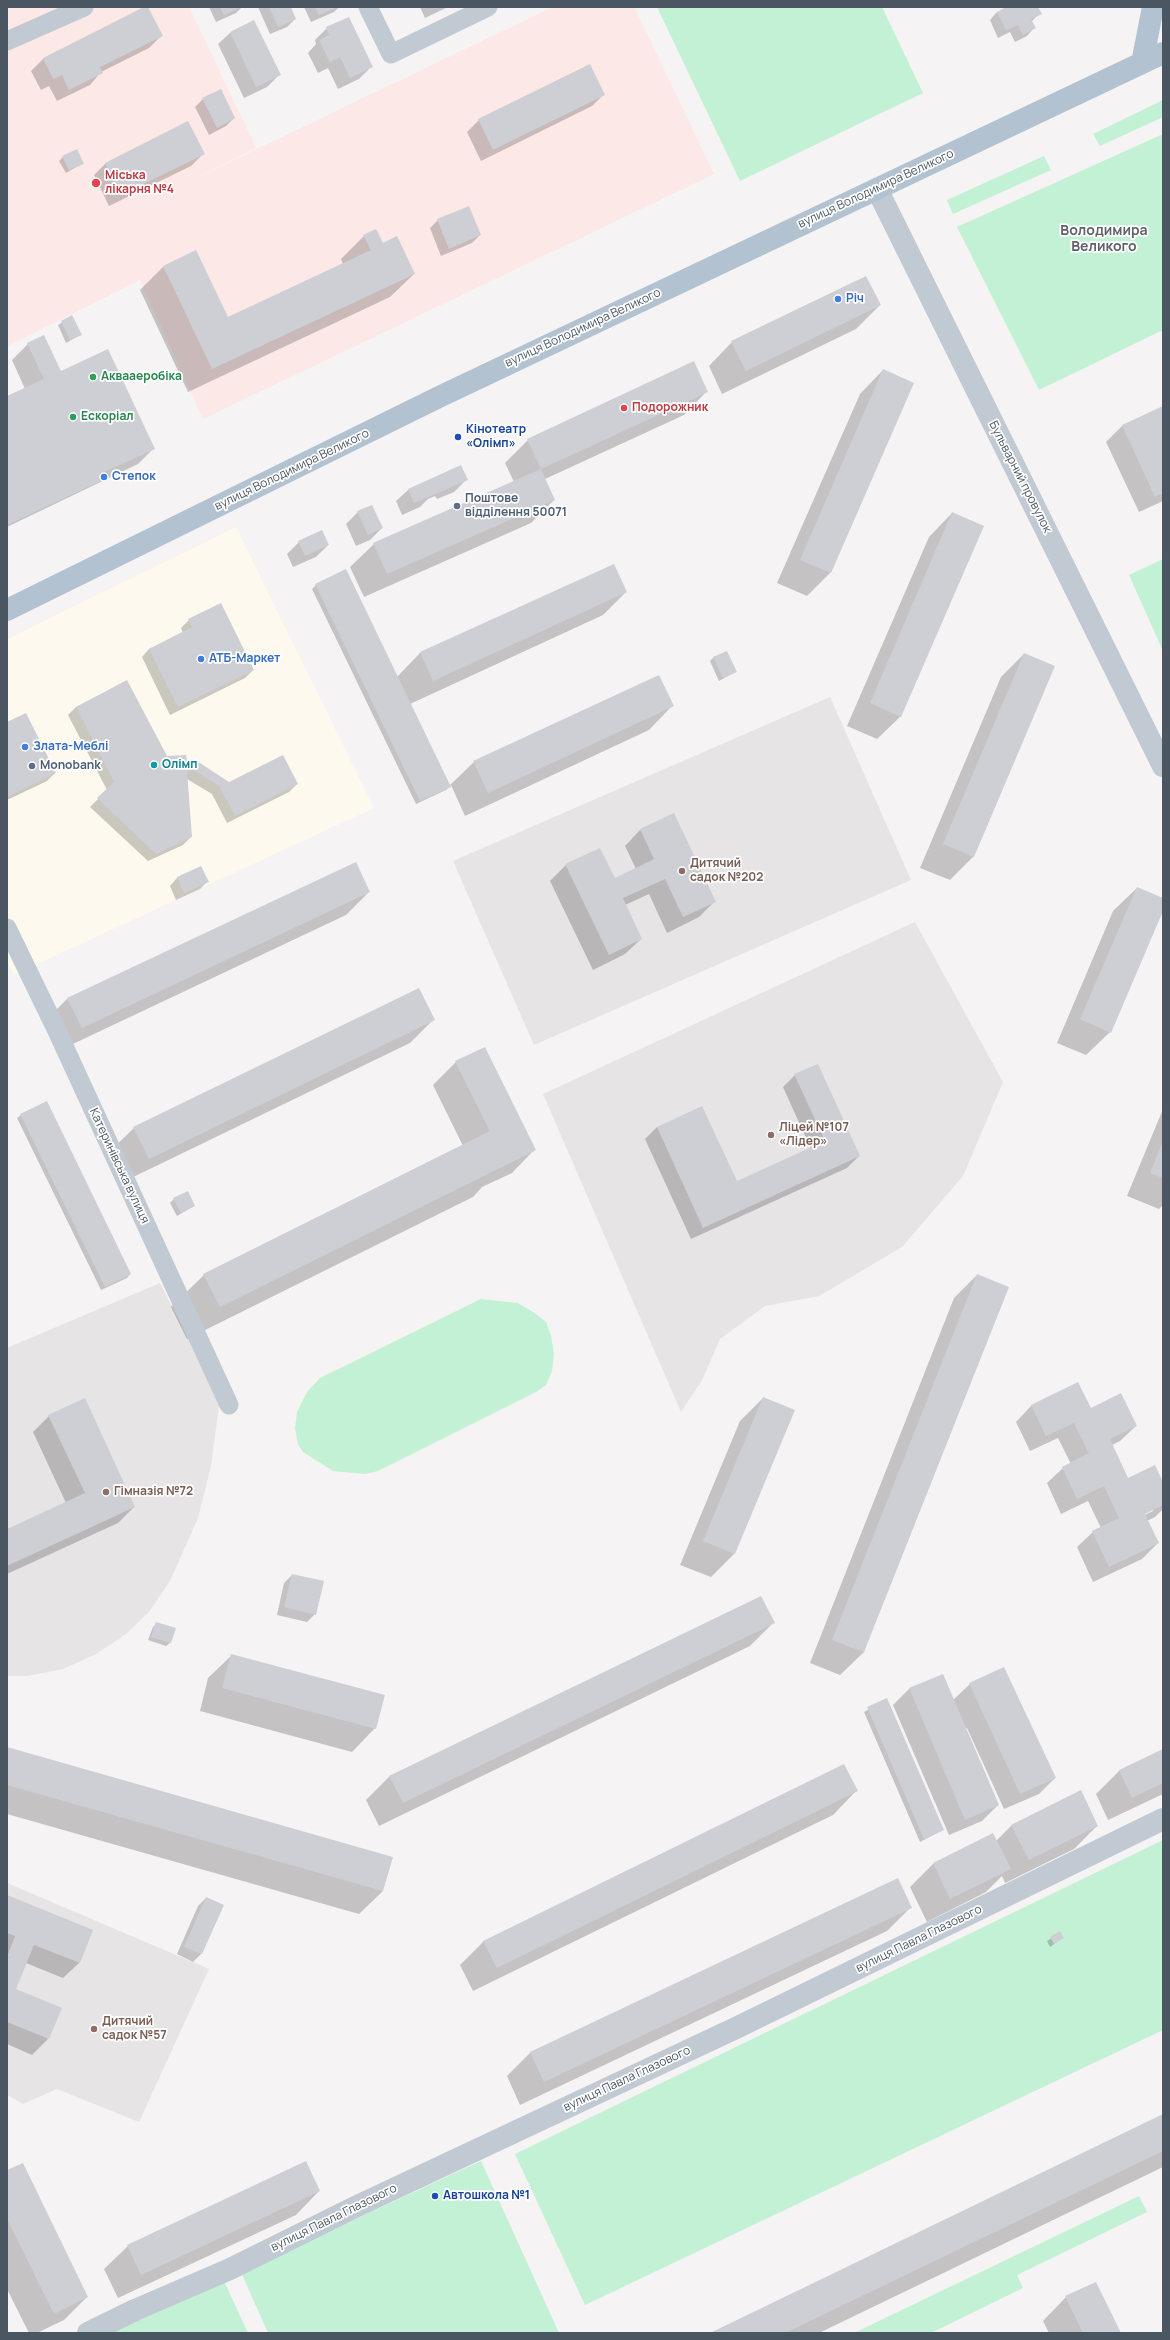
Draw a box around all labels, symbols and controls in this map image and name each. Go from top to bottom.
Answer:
street label: вулиця Володимира Великого [796,147,956,231]
place label: Міська лікарня №4 [105,169,174,197]
marker: Міська лікарня №4 [90,177,102,189]
district label: Володимира Великого [1060,223,1148,256]
street label: вулиця Володимира Великого [503,286,663,370]
place label: Річ [846,292,864,306]
marker: Річ [833,294,843,304]
place label: Аквааеробіка [101,370,182,384]
marker: Аквааеробіка [88,372,98,382]
place label: Подорожник [632,401,708,415]
marker: Подорожник [619,403,629,413]
place label: Ескоріал [81,410,134,424]
marker: Ескоріал [68,412,78,422]
street label: Бульварний провулок [986,419,1054,535]
place label: Кінотеатр «Олімп» [466,423,526,451]
street label: вулиця Володимира Великого [212,426,372,514]
marker: Кінотеатр «Олімп» [453,432,463,442]
place label: Степок [112,470,156,484]
marker: Степок [99,472,109,482]
place label: Поштове відділення 50071 [465,492,567,520]
marker: Поштове відділення 50071 [452,501,462,511]
place label: АТБ-Маркет [209,652,280,666]
marker: АТБ-Маркет [196,654,206,664]
place label: Злата-Меблі [33,740,108,754]
marker: Злата-Меблі [20,742,30,752]
place label: Олімп [162,758,198,772]
place label: Monobank [40,759,101,773]
marker: Олімп [149,760,159,770]
marker: Monobank [27,761,37,771]
place label: Дитячий садок №202 [690,857,763,885]
marker: Дитячий садок №202 [677,866,687,876]
street label: Катеринівська вулиця [86,1106,152,1226]
place label: Ліцей №107 «Лідер» [779,1121,849,1149]
marker: Ліцей №107 «Лідер» [766,1130,776,1140]
place label: Гімназія №72 [114,1485,193,1499]
marker: Гімназія №72 [101,1487,111,1497]
street label: вулиця Павла Глазового [854,1902,984,1976]
place label: Дитячий садок №57 [102,2015,167,2043]
marker: Дитячий садок №57 [89,2024,99,2034]
street label: вулиця Павла Глазового [561,2043,693,2115]
street label: вулиця Павла Глазового [269,2181,399,2255]
place label: Автошкола №1 [443,2189,530,2203]
marker: Автошкола №1 [430,2191,440,2201]

